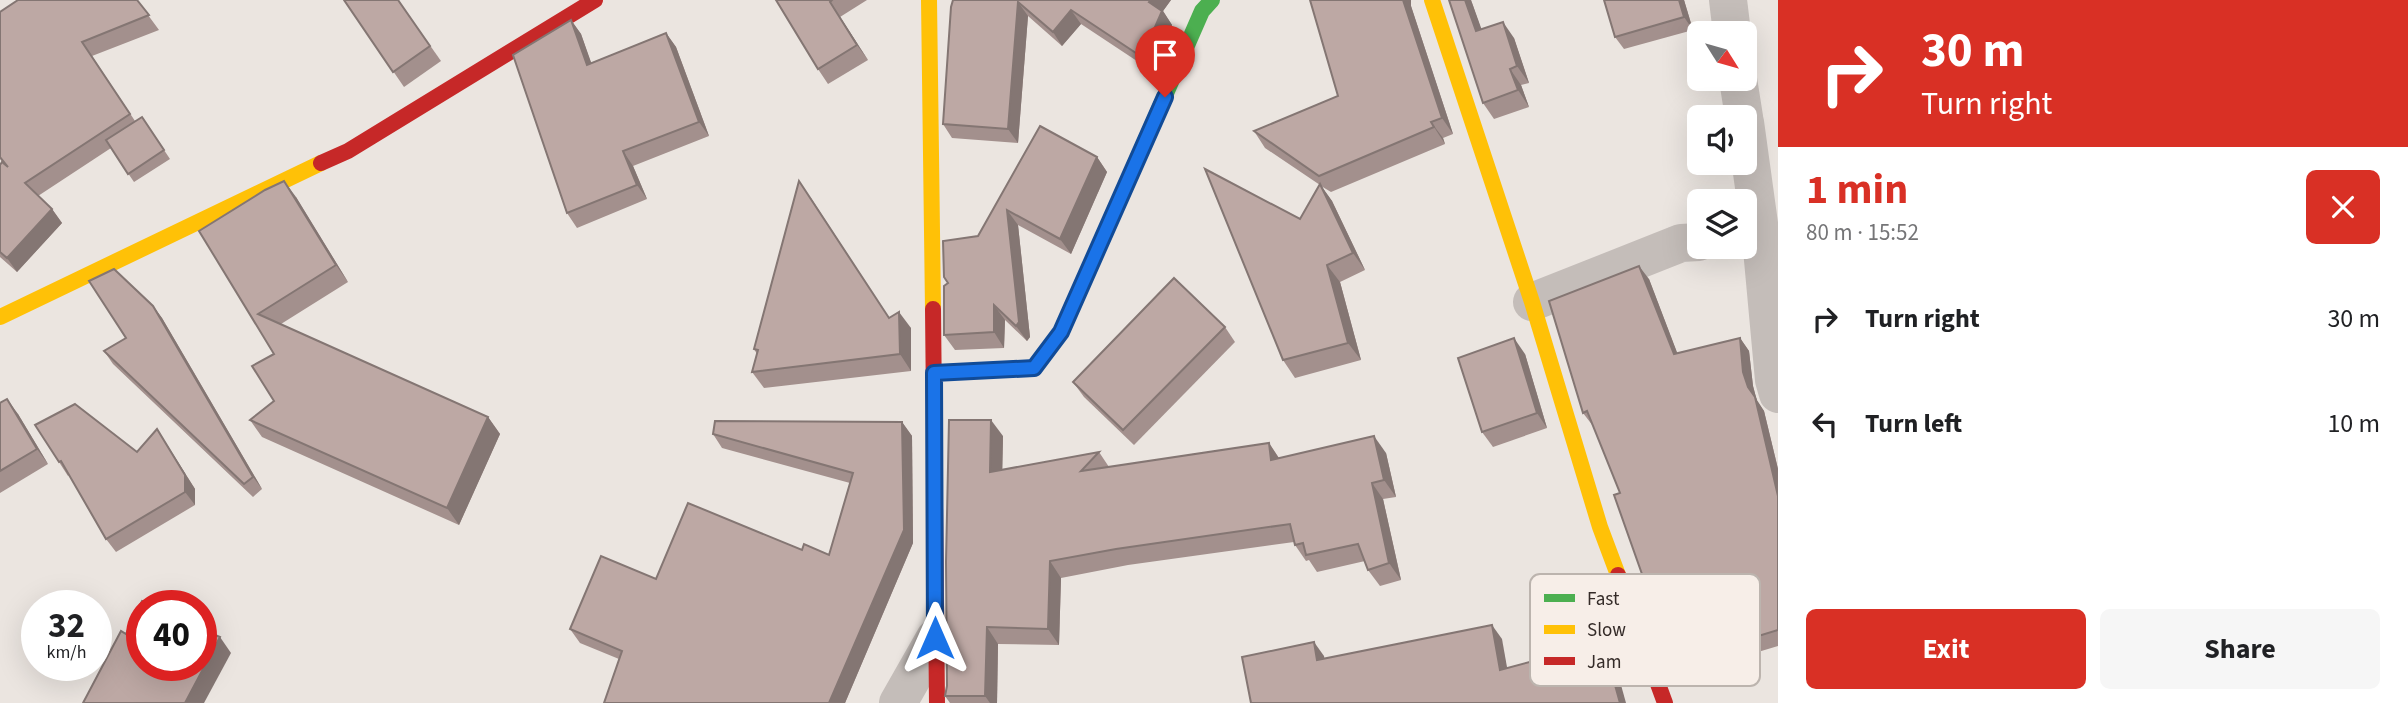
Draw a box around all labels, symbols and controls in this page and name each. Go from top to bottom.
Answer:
text: 30 m [1921,16,2025,86]
north arrow [1687,21,1757,91]
map controls [1687,21,1757,259]
pin [1135,25,1195,97]
icon: right [1806,28,1897,119]
icon: arrive [1146,36,1184,74]
text: Turn right [1921,81,2052,127]
button: sound [1687,105,1757,175]
text: 1 min [1806,160,1908,220]
button: close [2306,170,2380,244]
button: layers [1687,189,1757,259]
text: 80 m · 15:52 [1806,216,1919,249]
icon: right [1806,300,1844,338]
text: Turn right [1865,300,1980,337]
text: 30 m [2327,300,2380,337]
icon: left [1806,405,1844,443]
text: Turn left [1865,405,1962,442]
text: 10 m [2327,405,2380,442]
legend [1530,574,1760,686]
text: Fast [1587,586,1620,613]
speed limit sign: 40 [126,590,217,681]
text: 32 [48,601,85,651]
position arrow [898,601,972,675]
button: Exit [1806,609,2086,689]
button: Share [2100,609,2380,689]
text: Slow [1587,617,1626,644]
text: km/h [47,640,86,665]
text: Jam [1587,649,1621,676]

